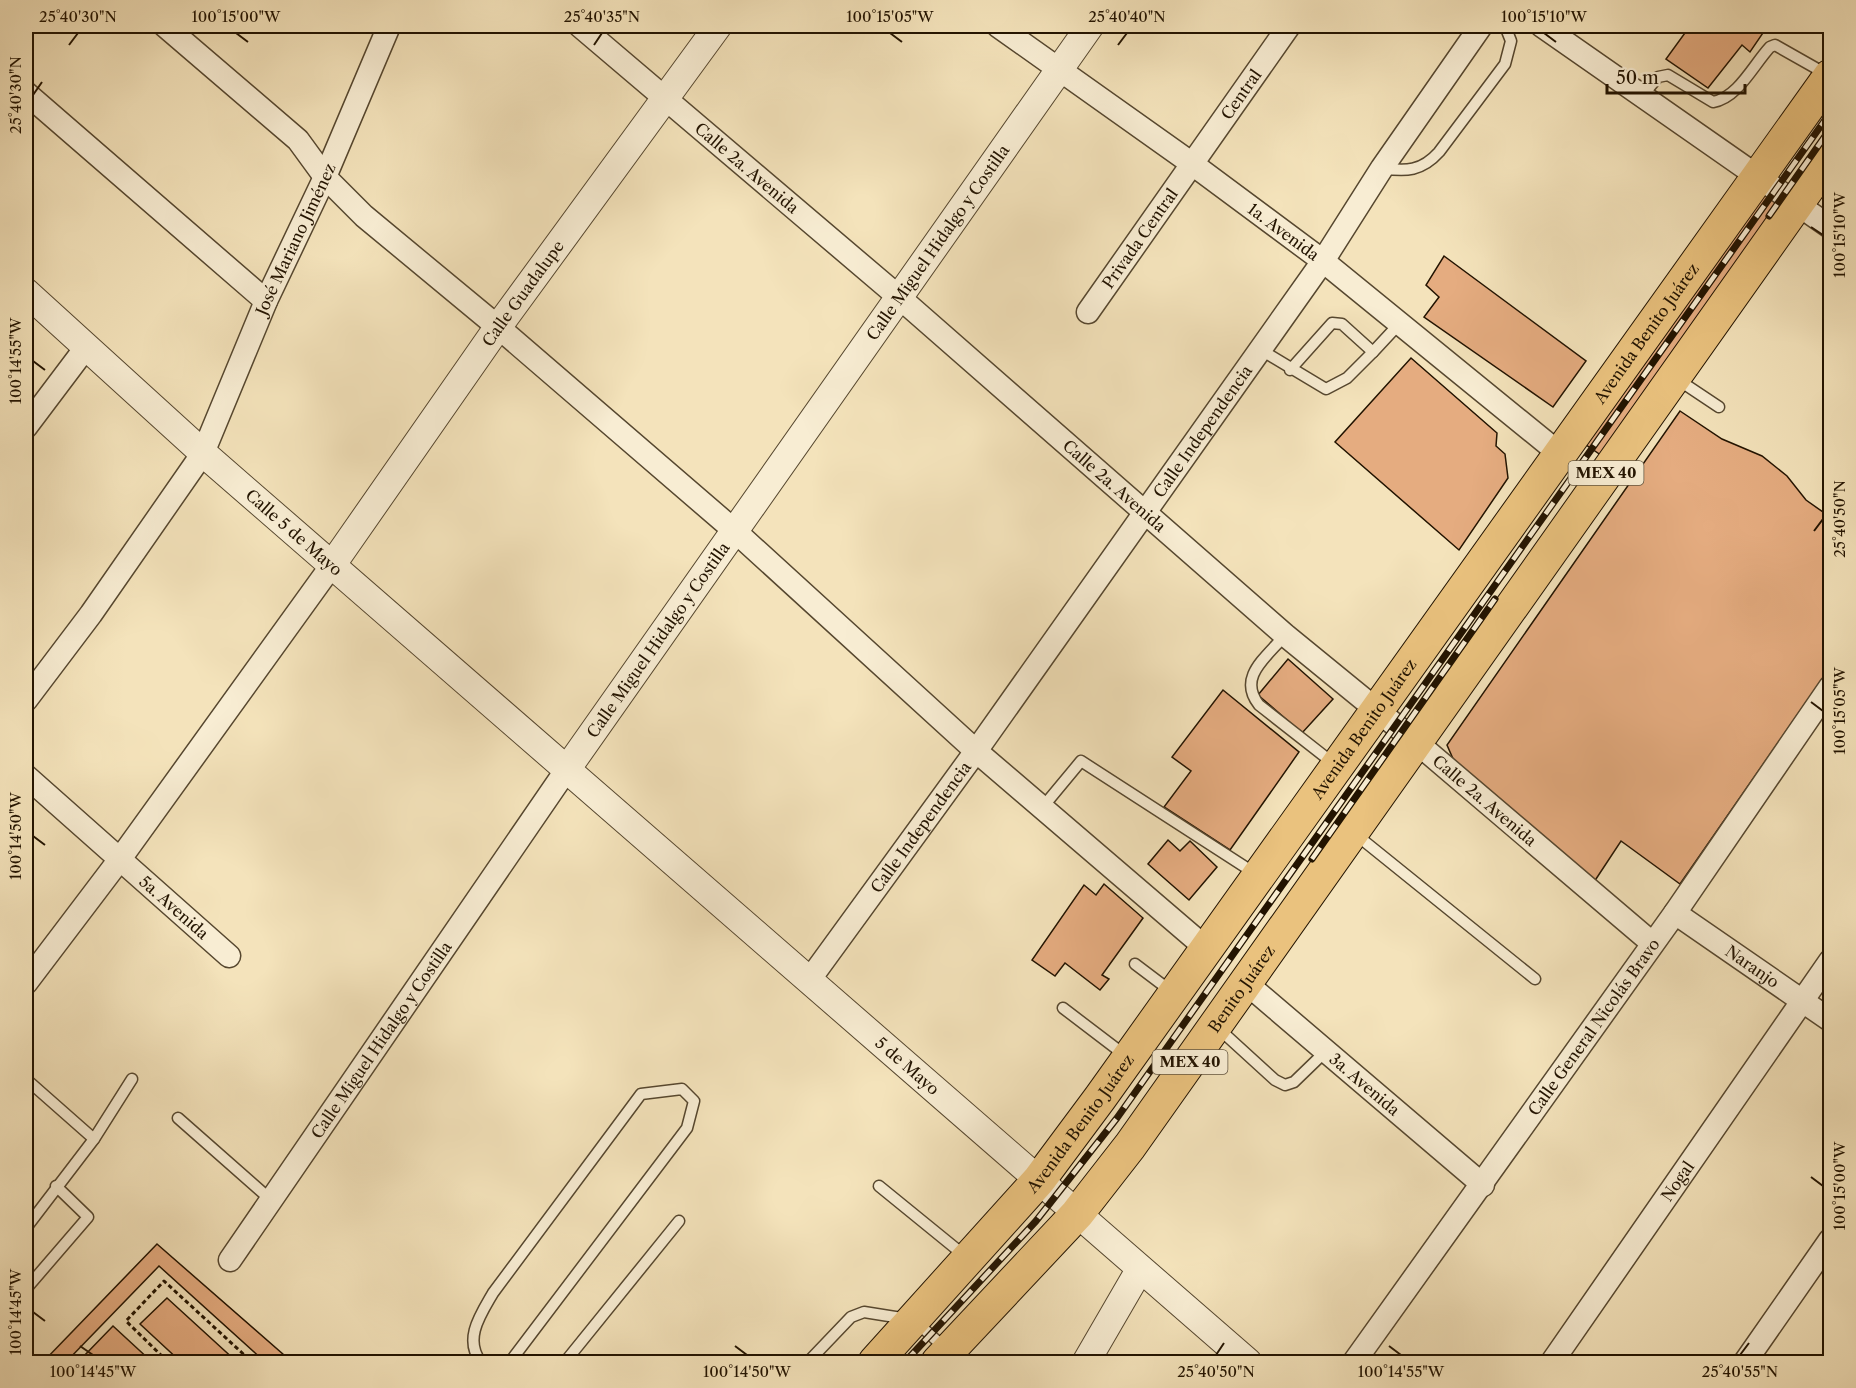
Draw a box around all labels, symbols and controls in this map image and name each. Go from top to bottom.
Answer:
text: 25°40'30"N [39,7,117,26]
text: 100°15'00"W [192,7,281,26]
text: 25°40'35"N [564,7,640,26]
text: 100°15'05"W [846,7,934,26]
text: 25°40'40"N [1088,7,1166,26]
text: 100°15'10"W [1501,7,1587,26]
text: 25°40'30"N [6,56,25,134]
scale bar [1607,57,1745,95]
street label: Central [1216,65,1266,123]
text: 50 m [1616,67,1659,89]
street label: Calle 2a. Avenida [691,118,803,218]
street label: Calle Miguel Hidalgo y Costilla [862,140,1014,344]
street label: José Mariano Jiménez [250,160,340,321]
street label: Privada Central [1098,184,1182,292]
text: 100°15'10"W [1830,192,1849,278]
street label: 1a. Avenida [1244,199,1324,265]
street label: Calle Guadalupe [478,236,568,350]
street label: Avenida Benito Juárez [1589,259,1703,408]
text: 100°14'55"W [6,317,25,404]
street label: Calle Independencia [1149,361,1257,501]
street label: Calle 2a. Avenida [1059,435,1170,536]
road number: MEX 40 [1568,461,1644,485]
text: 25°40'50"N [1830,480,1849,558]
street label: Calle 5 de Mayo [242,485,347,580]
street label: Calle Miguel Hidalgo y Costilla [582,538,734,741]
street label: Avenida Benito Juárez [1306,655,1421,804]
text: 100°15'05"W [1830,667,1849,755]
street label: Calle 2a. Avenida [1429,751,1541,851]
street label: Calle Independencia [866,757,975,897]
text: 100°14'50"W [6,791,25,880]
street label: 5a. Avenida [135,871,213,944]
street label: Calle General Nicolás Bravo [1524,934,1664,1119]
street label: Calle Miguel Hidalgo y Costilla [306,937,456,1142]
street label: Benito Juárez [1204,941,1279,1036]
street label: Naranjo [1722,941,1783,992]
street label: 5 de Mayo [871,1033,944,1099]
street label: 3a. Avenida [1325,1049,1404,1120]
street label: Avenida Benito Juárez [1022,1050,1138,1198]
road number: MEX 40 [1152,1050,1228,1074]
text: 100°15'00"W [1830,1141,1849,1230]
street label: Nogal [1657,1157,1698,1205]
text: 100°14'45"W [6,1268,25,1355]
text: 100°14'45"W [50,1362,137,1381]
text: 100°14'50"W [703,1362,792,1381]
text: 25°40'50"N [1177,1362,1255,1381]
text: 100°14'55"W [1358,1362,1445,1381]
text: 25°40'55"N [1702,1362,1778,1381]

